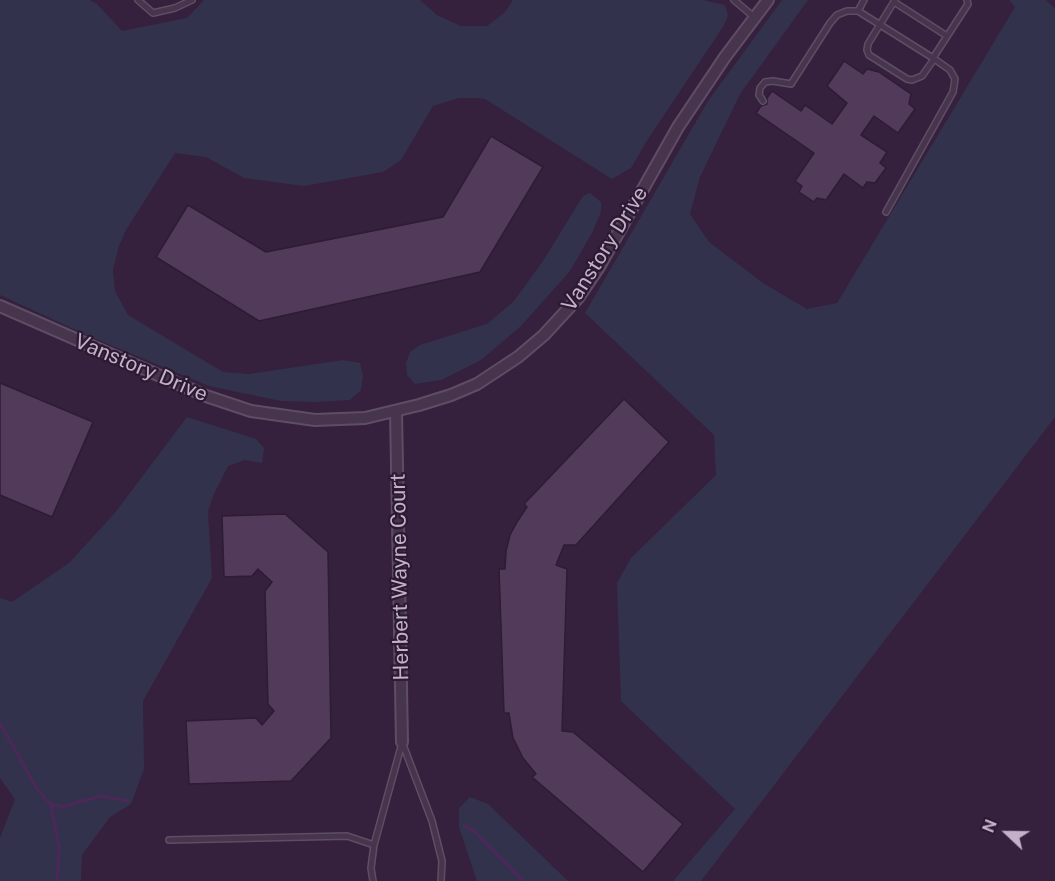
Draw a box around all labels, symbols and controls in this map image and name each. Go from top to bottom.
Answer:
street label: Vanstory Drive [557,182,653,316]
street label: Vanstory Drive [71,329,211,407]
street label: Herbert Wayne Court [386,473,414,681]
north arrow [977,803,1037,863]
text: N [979,817,1001,835]

